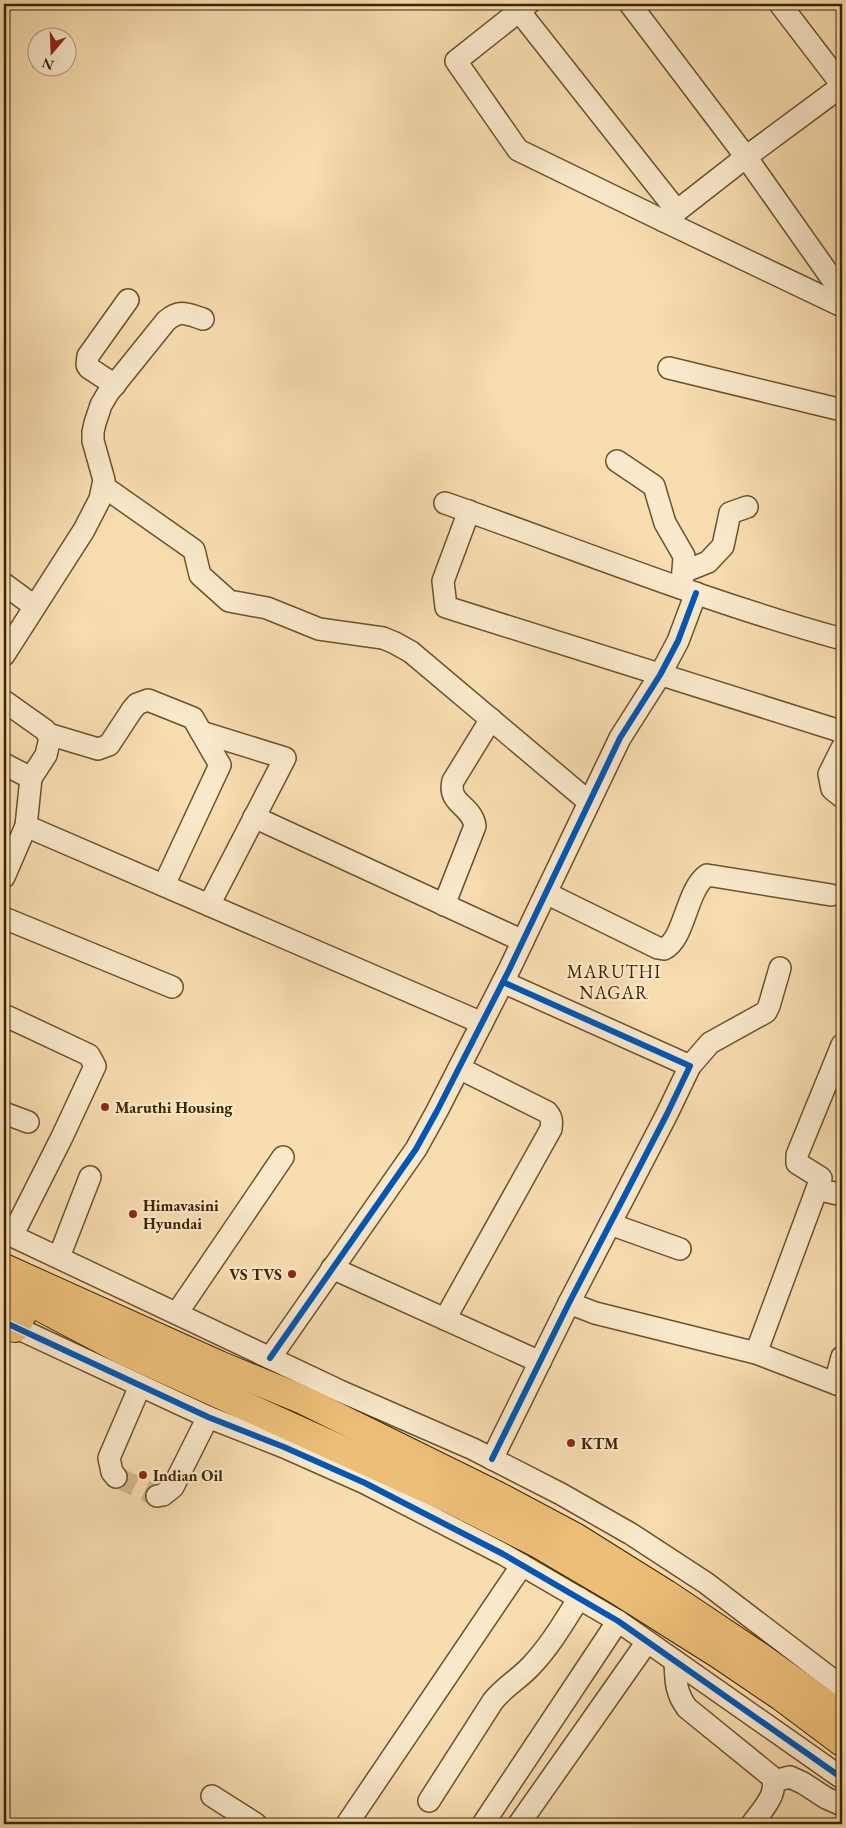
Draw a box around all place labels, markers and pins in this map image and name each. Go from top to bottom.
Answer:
place label: Maruthi Housing [115,1097,233,1118]
marker: Maruthi Housing [99,1101,111,1113]
place label: Himavasini Hyundai [143,1195,219,1234]
marker: Himavasini Hyundai [127,1208,139,1220]
place label: VS TVS [229,1264,282,1285]
marker: VS TVS [286,1268,298,1280]
place label: KTM [581,1433,619,1454]
marker: KTM [565,1437,577,1449]
place label: Indian Oil [153,1465,223,1486]
marker: Indian Oil [137,1469,149,1481]

